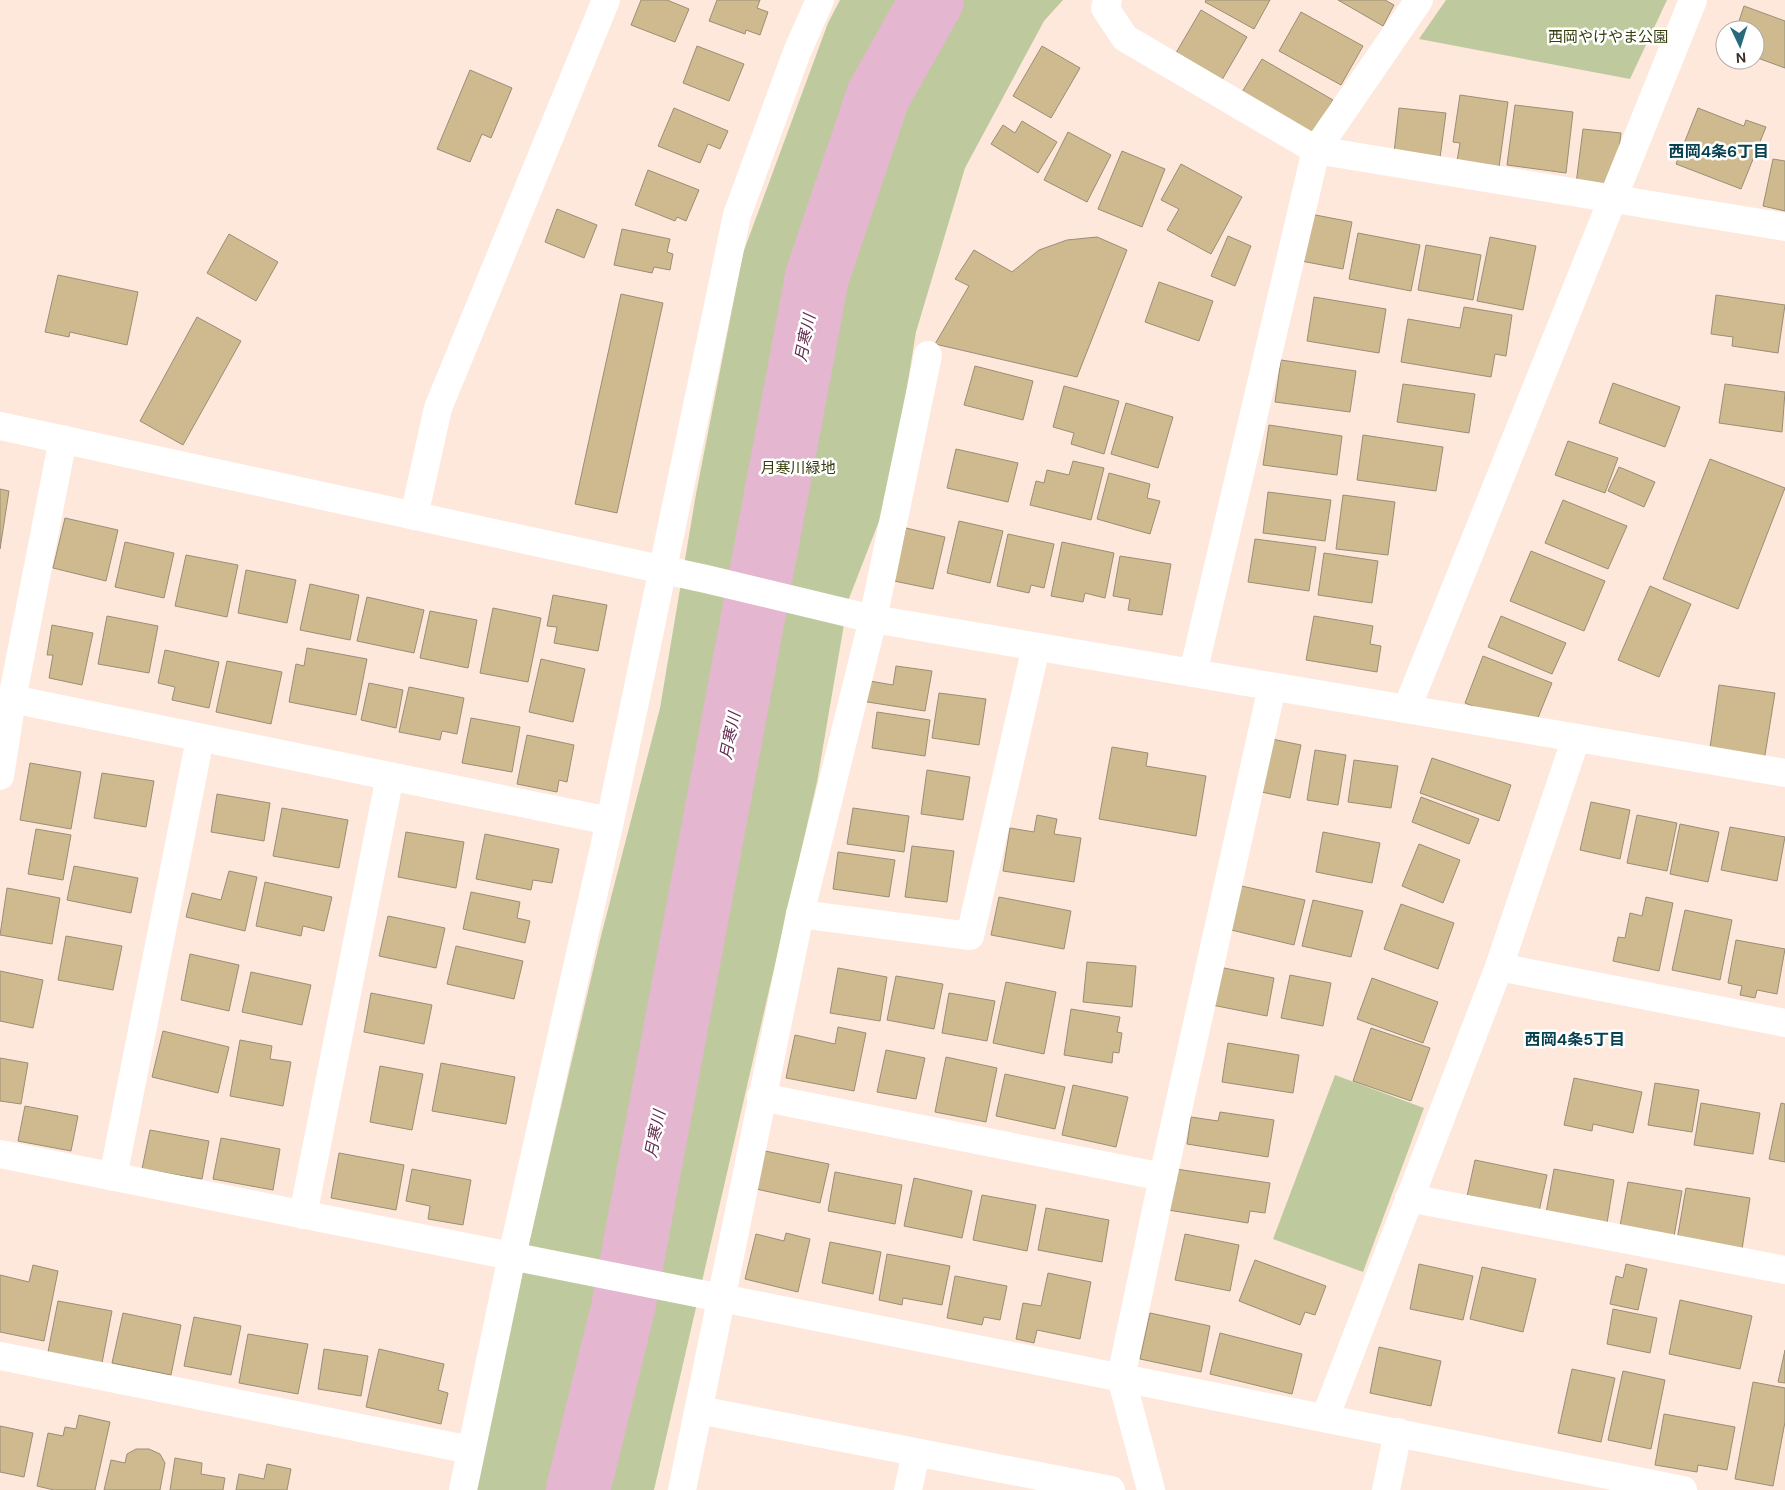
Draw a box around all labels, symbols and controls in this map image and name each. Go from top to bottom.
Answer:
north arrow [1715,20,1765,70]
park label: 西岡やけやま公園 [1548,27,1668,47]
text: N [1735,49,1747,67]
district label: 西岡4条6丁目 [1669,141,1769,162]
water label: 月寒川 [790,310,820,364]
park label: 月寒川緑地 [760,458,836,478]
water label: 月寒川 [715,708,745,762]
district label: 西岡4条5丁目 [1525,1029,1625,1050]
water label: 月寒川 [640,1106,670,1160]

